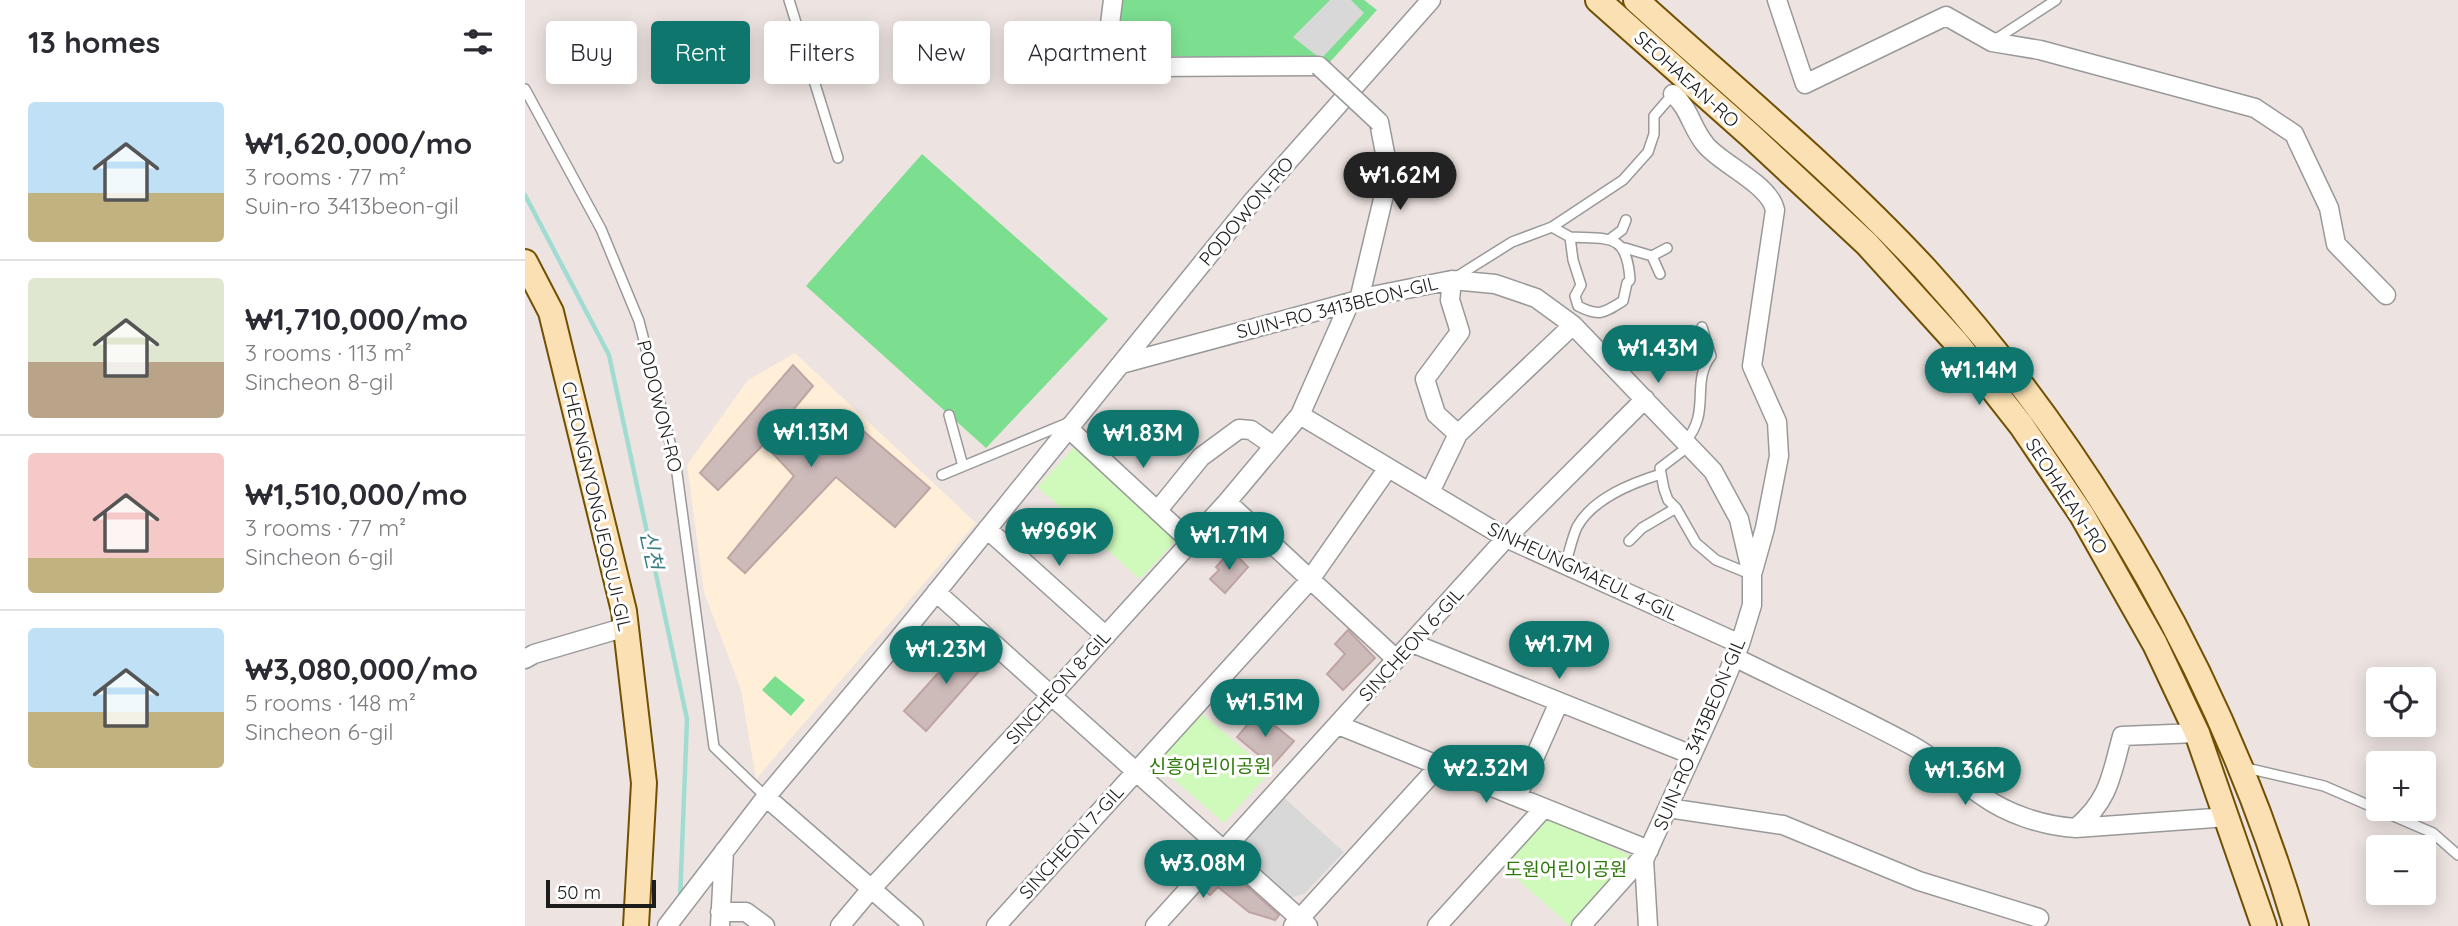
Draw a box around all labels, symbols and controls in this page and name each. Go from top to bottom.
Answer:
chip: Buy [546,21,637,84]
chip: Rent [651,21,750,84]
chip: Filters [764,21,879,84]
chip: New [893,21,990,84]
chip: Apartment [1004,21,1171,84]
text: 13 homes [28,23,160,61]
icon: filters [459,23,497,61]
street label: SEOHAEAN-RO [1629,25,1745,133]
text: ₩1,620,000/mo [245,124,472,162]
icon: home [84,130,168,214]
street label: PODOWON-RO [1193,152,1299,270]
pin: ₩1.62M [1343,152,1457,212]
text: ₩1.62M [1359,160,1441,189]
text: 3 rooms · 77 m² [245,162,406,191]
text: Suin-ro 3413beon-gil [245,191,459,220]
street label: SUIN-RO 3413BEON-GIL [1234,270,1440,344]
text: ₩1,710,000/mo [245,300,468,338]
icon: home [84,306,168,390]
pin: ₩1.43M [1601,326,1715,385]
text: ₩1.43M [1618,333,1698,362]
text: 3 rooms · 113 m² [245,338,412,367]
street label: PODOWON-RO [632,338,688,474]
pin: ₩1.14M [1922,348,2036,407]
text: ₩1.14M [1941,355,2017,384]
text: Sincheon 8-gil [245,367,394,396]
street label: CHEONGNYONGJEOSUJI-GIL [557,379,637,633]
pin: ₩1.13M [754,410,868,469]
pin: ₩1.83M [1086,410,1200,470]
text: ₩1.13M [773,417,849,446]
text: ₩1.83M [1103,418,1183,447]
street label: SEOHAEAN-RO [2021,434,2113,558]
text: ₩1,510,000/mo [245,475,468,513]
icon: home [84,481,168,565]
pin: ₩969K [1010,508,1108,568]
pin: ₩1.71M [1172,512,1286,572]
text: 3 rooms · 77 m² [245,513,406,542]
text: ₩969K [1021,516,1097,545]
street label: SINHEUNGMAEUL 4-GIL [1484,516,1682,626]
text: ₩1.71M [1190,520,1268,549]
water label: 신천 [635,528,669,574]
text: Sincheon 6-gil [245,542,394,571]
street label: SINCHEON 6-GIL [1353,582,1469,706]
pin: ₩1.7M [1510,622,1608,681]
street label: SINCHEON 8-GIL [1000,625,1116,749]
pin: ₩1.23M [889,626,1003,686]
text: ₩1.7M [1525,629,1593,658]
text: ₩1.23M [906,634,986,663]
street label: SUIN-RO 3413BEON-GIL [1648,634,1750,834]
text: ₩3,080,000/mo [245,650,478,688]
icon: home [84,656,168,740]
map controls [2366,667,2436,905]
button: locate [2366,667,2436,737]
pin: ₩1.51M [1208,680,1322,739]
text: ₩1.51M [1226,687,1304,716]
text: 5 rooms · 148 m² [245,688,416,717]
text: Sincheon 6-gil [245,717,394,746]
pin: ₩2.32M [1429,746,1543,805]
pin: ₩1.36M [1908,748,2022,807]
button: + [2366,751,2436,821]
text: ₩2.32M [1444,753,1528,782]
park label: 신흥어린이공원 [1149,754,1271,778]
text: ₩1.36M [1925,755,2005,784]
street label: SINCHEON 7-GIL [1014,780,1128,904]
button: − [2366,835,2436,905]
pin: ₩3.08M [1146,841,1260,900]
text: ₩3.08M [1160,848,1246,877]
park label: 도원어린이공원 [1505,857,1627,881]
scale bar [546,877,656,909]
text: 50 m [557,880,601,904]

